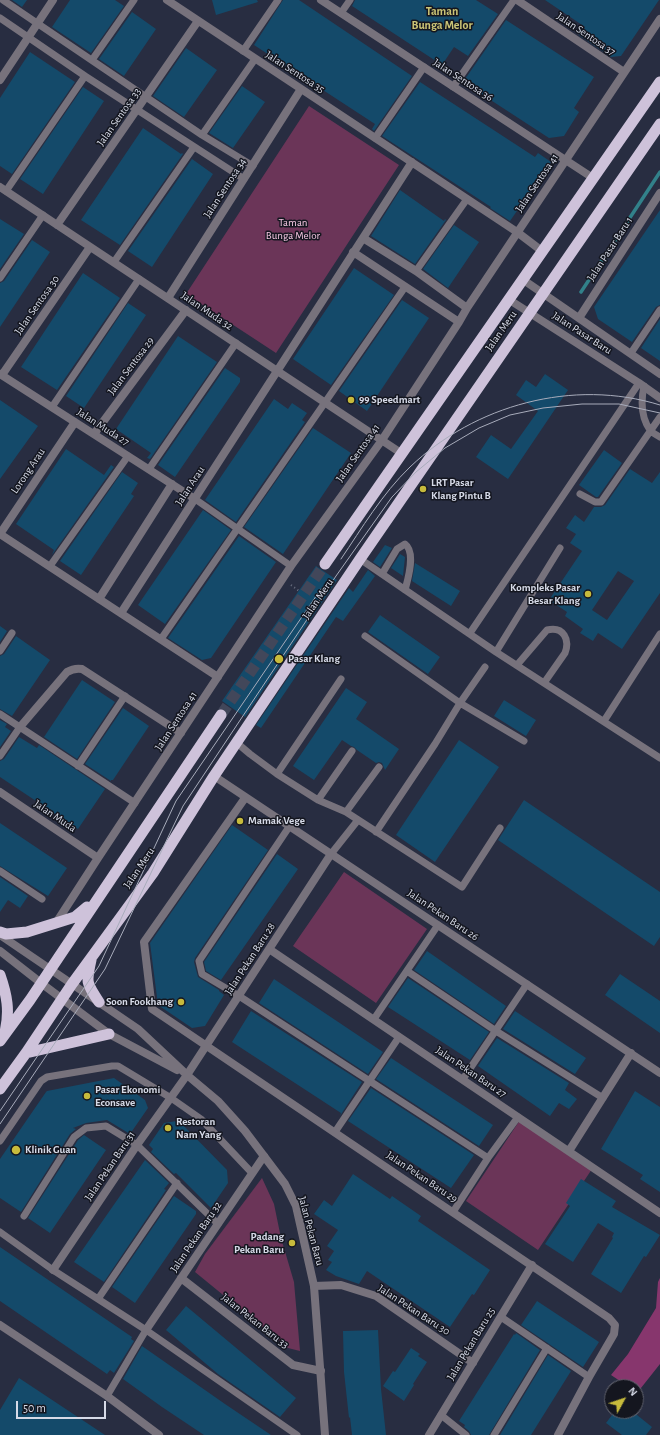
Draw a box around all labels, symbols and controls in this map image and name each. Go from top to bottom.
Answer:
district label: Taman Bunga Melor [411,4,473,32]
street label: Jalan Sentosa 37 [554,10,618,58]
street label: Jalan Sentosa 35 [263,48,327,96]
street label: Jalan Sentosa 36 [431,56,495,104]
street label: Jalan Sentosa 33 [94,85,144,149]
street label: Jalan Sentosa 41 [513,151,561,215]
street label: Jalan Sentosa 34 [201,156,249,220]
street label: Jalan Pasar Baru 1 [584,214,636,284]
park label: Taman Bunga Melor [266,216,320,242]
street label: Jalan Sentosa 30 [12,273,62,337]
street label: Jalan Muda 32 [179,289,235,333]
street label: Jalan Meru [482,308,520,354]
street label: Jalan Pasar Baru [550,309,614,357]
street label: Jalan Sentosa 29 [105,334,157,398]
place label: 99 Speedmart [359,393,420,407]
marker: 99 Speedmart [346,395,356,405]
street label: Jalan Muda 27 [74,405,132,449]
street label: Jalan Sentosa 41 [333,421,383,485]
street label: Lorong Arau [8,446,48,496]
street label: Jalan Arau [173,464,207,508]
place label: LRT Pasar Klang Pintu B [431,476,491,502]
marker: LRT Pasar Klang Pintu B [418,484,428,494]
street label: Jalan Meru [300,576,336,622]
place label: Kompleks Pasar Besar Klang [510,581,580,607]
marker: Kompleks Pasar Besar Klang [583,589,593,599]
place label: Pasar Klang [288,652,340,666]
marker: Pasar Klang [273,653,285,665]
street label: Jalan Sentosa 41 [152,689,200,753]
street label: Jalan Muda [31,797,79,835]
place label: Mamak Vege [248,814,305,828]
marker: Mamak Vege [235,816,245,826]
street label: Jalan Meru [121,845,157,891]
street label: Jalan Pekan Baru 26 [405,886,481,944]
street label: Jalan Pekan Baru 28 [222,921,278,997]
place label: Soon Fookhang [106,995,173,1009]
marker: Soon Fookhang [176,997,186,1007]
street label: Jalan Pekan Baru 27 [433,1043,509,1101]
place label: Pasar Ekonomi Econsave [95,1083,160,1109]
marker: Pasar Ekonomi Econsave [82,1091,92,1101]
place label: Restoran Nam Yang [176,1115,221,1141]
marker: Restoran Nam Yang [163,1123,173,1133]
street label: Jalan Pekan Baru 31 [82,1129,138,1203]
place label: Klinik Guan [25,1143,76,1157]
marker: Klinik Guan [10,1144,22,1156]
street label: Jalan Pekan Baru 29 [384,1148,460,1206]
street label: Jalan Pekan Baru [295,1195,327,1267]
street label: Jalan Pekan Baru 32 [167,1199,225,1275]
place label: Padang Pekan Baru [234,1230,284,1256]
marker: Padang Pekan Baru [287,1238,297,1248]
street label: Jalan Pekan Baru 30 [376,1282,452,1338]
street label: Jalan Pekan Baru 33 [219,1291,291,1351]
street label: Jalan Pekan Baru 25 [444,1305,498,1383]
north arrow [604,1379,644,1419]
text: N [626,1385,639,1398]
scale bar [18,1393,108,1419]
text: 50 m [23,1402,46,1414]

